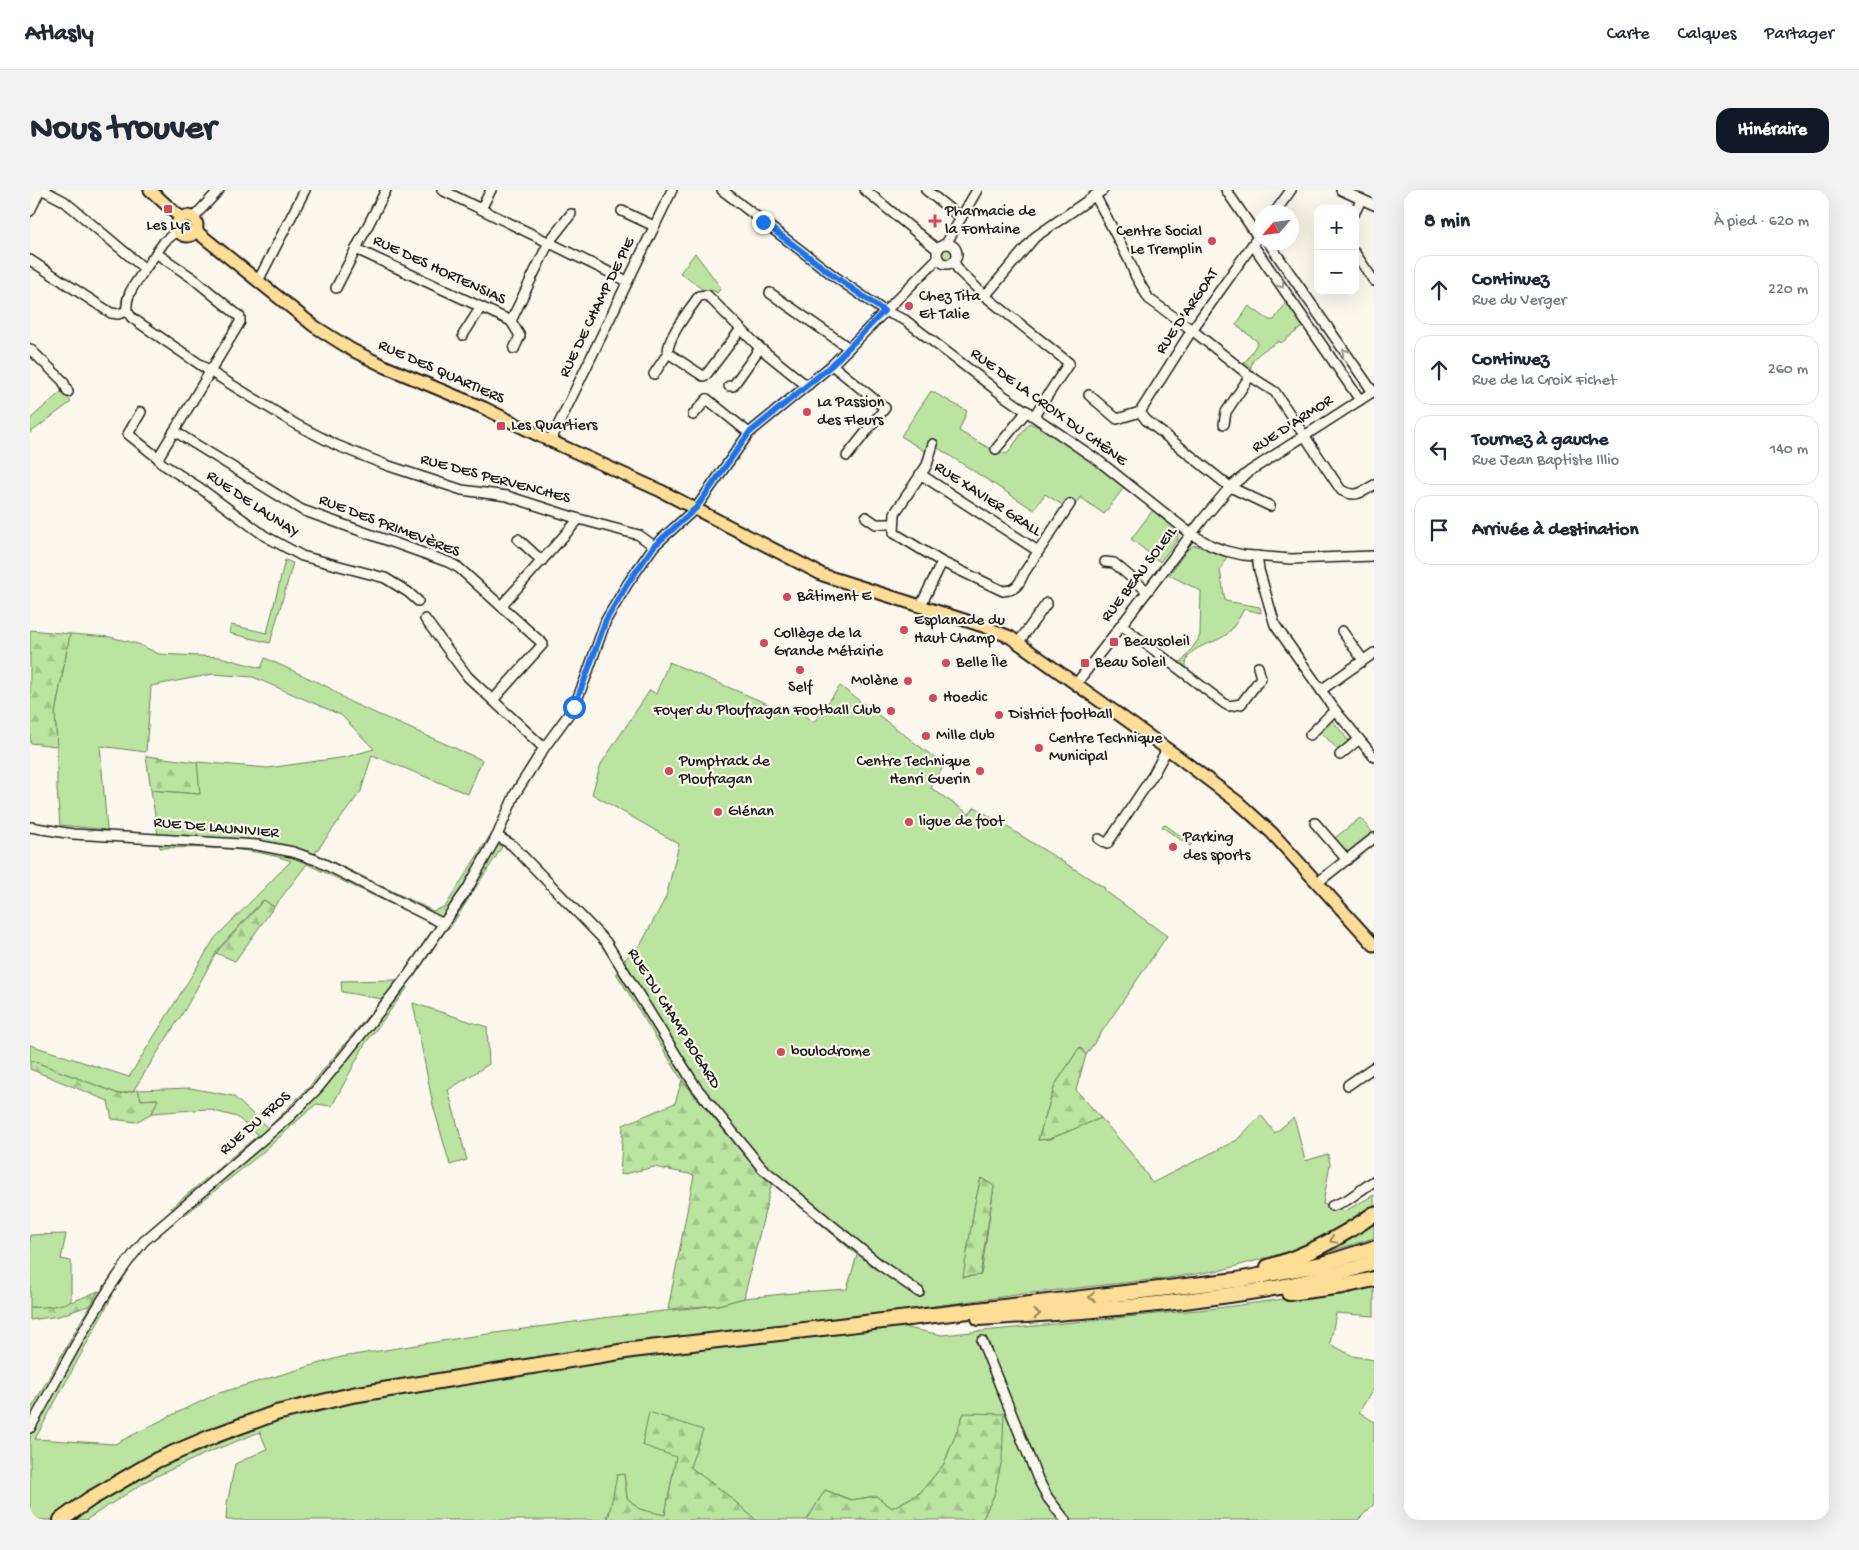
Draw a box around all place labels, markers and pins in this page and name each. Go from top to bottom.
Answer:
marker: Les Lys [162,203,174,215]
place label: Pharmacie de la Fontaine [944,203,1037,240]
marker: Pharmacie de la Fontaine [929,215,941,227]
place label: Les Lys [146,217,191,236]
place label: Centre Social Le Tremplin [1116,223,1202,260]
marker: Centre Social Le Tremplin [1206,235,1218,247]
place label: Chez Tita Et Talie [919,288,982,325]
marker: Chez Tita Et Talie [903,300,915,312]
place label: La Passion des Fleurs [817,394,885,431]
marker: La Passion des Fleurs [801,406,813,418]
place label: Les Quartiers [511,417,599,436]
marker: Les Quartiers [495,420,507,432]
place label: Bâtiment E [796,588,873,607]
marker: Bâtiment E [781,591,793,603]
place label: Esplanade du Haut Champ [914,612,1005,649]
marker: Esplanade du Haut Champ [898,624,910,636]
place label: Collège de la Grande Métairie [774,625,884,662]
place label: Beausoleil [1123,633,1190,652]
marker: Beausoleil [1108,636,1120,648]
marker: Collège de la Grande Métairie [758,637,770,649]
place label: Belle Île [955,653,1008,673]
place label: Beau Soleil [1094,654,1166,673]
marker: Belle Île [940,657,952,669]
marker: Beau Soleil [1079,657,1091,669]
marker: Self [794,664,806,676]
place label: Molène [851,672,899,691]
marker: Molène [902,675,914,687]
place label: Self [788,679,813,698]
place label: Hoedic [943,689,988,708]
marker: Hoedic [927,692,939,704]
place label: Foyer du Ploufragan Football Club [653,702,882,721]
marker: Foyer du Ploufragan Football Club [885,705,897,717]
place label: District football [1008,706,1113,725]
marker: District football [993,709,1005,721]
place label: Mille club [936,727,995,746]
marker: Mille club [920,730,932,742]
place label: Centre Technique Municipal [1049,730,1163,767]
marker: Centre Technique Municipal [1033,742,1045,754]
place label: Pumptrack de Ploufragan [678,753,770,790]
place label: Centre Technique Henri Guerin [856,753,971,790]
marker: Pumptrack de Ploufragan [663,765,675,777]
marker: Centre Technique Henri Guerin [974,765,986,777]
place label: Glénan [728,803,774,822]
marker: Glénan [712,806,724,818]
place label: ligue de foot [919,813,1006,832]
marker: ligue de foot [903,816,915,828]
place label: Parking des sports [1182,829,1252,866]
marker: Parking des sports [1167,841,1179,853]
place label: boulodrome [791,1043,871,1062]
marker: boulodrome [775,1046,787,1058]

